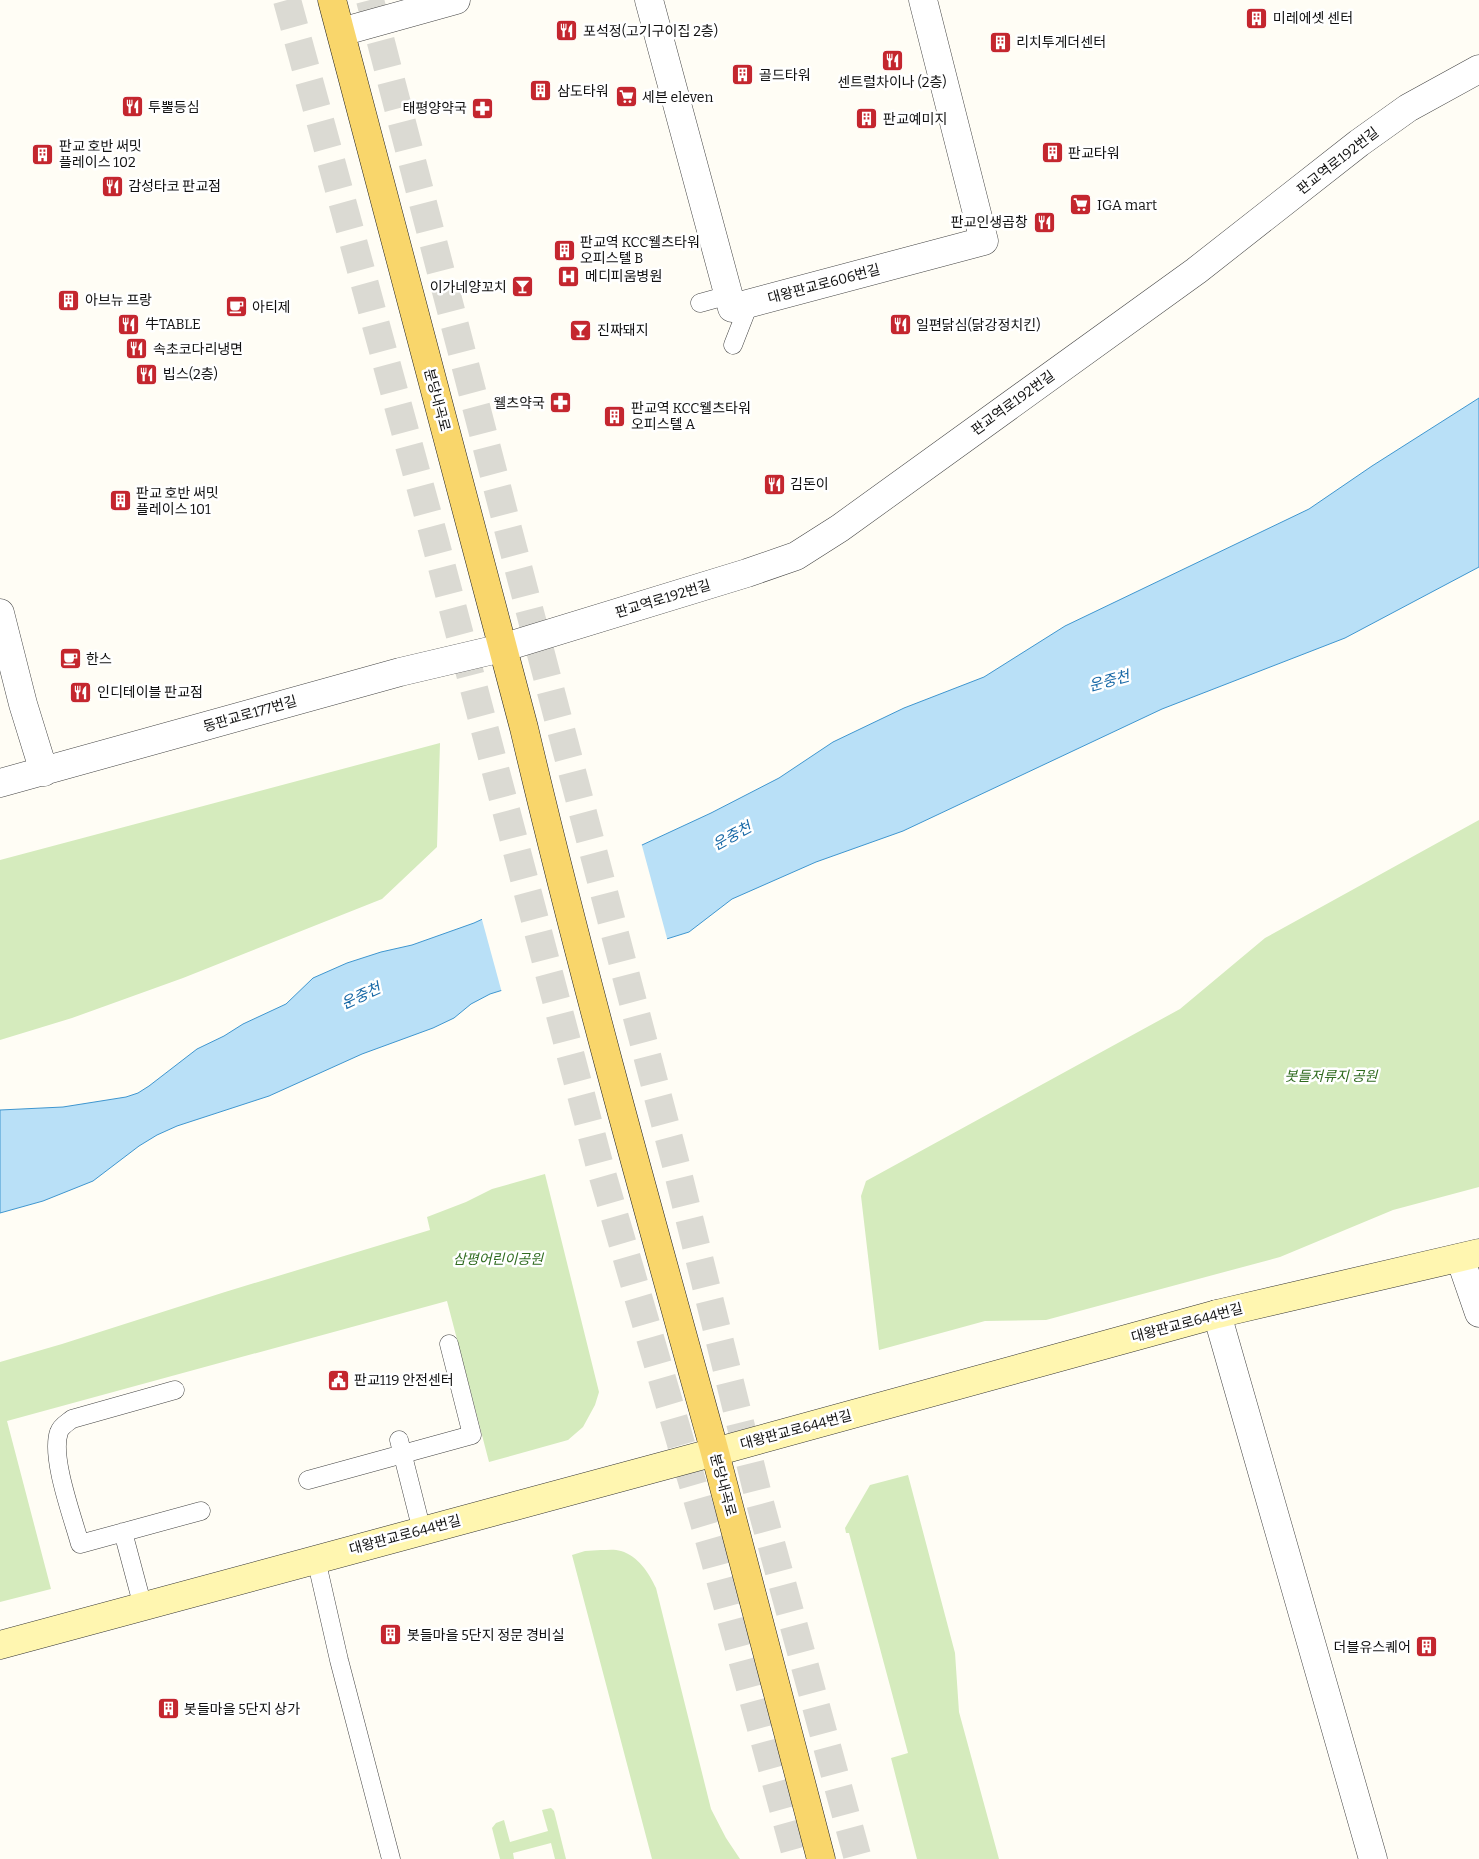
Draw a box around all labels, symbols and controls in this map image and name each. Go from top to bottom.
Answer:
building icon: 미레에셋 센터 [1245,6,1269,30]
place label: 미레에셋 센터 [1273,10,1353,27]
restaurant icon: 포석정(고기구이집 2층) [555,19,579,43]
place label: 포석정(고기구이집 2층) [583,23,718,40]
building icon: 리치투게더센터 [988,30,1012,54]
place label: 리치투게더센터 [1016,34,1106,51]
restaurant icon: 센트럴차이나 (2층) [880,48,904,72]
building icon: 골드타워 [731,63,755,87]
place label: 골드타워 [759,67,811,84]
place label: 센트럴차이나 (2층) [837,74,947,91]
building icon: 삼도타워 [529,79,553,103]
place label: 삼도타워 [557,83,609,100]
supermarket icon: 세븐 eleven [614,85,638,109]
place label: 세븐 eleven [642,89,713,106]
restaurant icon: 투뿔등심 [120,95,144,119]
pharmacy icon: 태평양약국 [471,96,495,120]
place label: 투뿔등심 [148,99,200,116]
place label: 태평양약국 [403,100,467,117]
building icon: 판교예미지 [855,107,879,131]
place label: 판교예미지 [883,111,947,128]
street label: 판교역로192번길 [1294,124,1382,198]
place label: 판교 호반 써밋 플레이스 102 [59,138,142,171]
building icon: 판교타워 [1040,141,1064,165]
building icon: 판교 호반 써밋 플레이스 102 [31,142,55,166]
place label: 판교타워 [1068,145,1120,162]
restaurant icon: 감성타코 판교점 [100,174,124,198]
place label: 감성타코 판교점 [128,178,221,195]
supermarket icon: IGA mart [1069,193,1093,217]
place label: IGA mart [1097,197,1157,214]
restaurant icon: 판교인생곱창 [1032,210,1056,234]
place label: 판교인생곱창 [951,214,1028,231]
place label: 판교역 KCC웰츠타워 오피스텔 B [580,234,700,267]
building icon: 판교역 KCC웰츠타워 오피스텔 B [552,238,576,262]
street label: 대왕판교로606번길 [766,261,882,307]
hospital icon: 메디피움병원 [557,264,581,288]
place label: 메디피움병원 [585,268,662,285]
bar icon: 이가네양꼬치 [511,275,535,299]
place label: 이가네양꼬치 [430,279,507,296]
building icon: 아브뉴 프랑 [57,288,81,312]
place label: 아브뉴 프랑 [85,292,152,309]
cafe icon: 아티제 [224,295,248,319]
place label: 아티제 [252,299,291,316]
restaurant icon: 牛TABLE [117,312,141,336]
restaurant icon: 일편닭심(닭강정치킨) [888,313,912,337]
place label: 牛TABLE [145,316,201,333]
place label: 일편닭심(닭강정치킨) [916,317,1041,334]
bar icon: 진짜돼지 [569,318,593,342]
place label: 진짜돼지 [597,322,649,339]
restaurant icon: 속초코다리냉면 [125,337,149,361]
place label: 속초코다리냉면 [153,341,243,358]
restaurant icon: 빕스(2층) [135,362,159,386]
place label: 빕스(2층) [163,366,218,383]
street label: 분당내곡로 [420,367,454,433]
street label: 판교역로192번길 [968,367,1058,439]
pharmacy icon: 웰츠약국 [549,391,573,415]
place label: 웰츠약국 [493,395,545,412]
place label: 판교역 KCC웰츠타워 오피스텔 A [631,400,751,433]
building icon: 판교역 KCC웰츠타워 오피스텔 A [603,404,627,428]
restaurant icon: 김돈이 [762,472,786,496]
place label: 김돈이 [790,476,829,493]
place label: 판교 호반 써밋 플레이스 101 [136,485,219,518]
building icon: 판교 호반 써밋 플레이스 101 [108,489,132,513]
street label: 판교역로192번길 [613,576,713,622]
cafe icon: 한스 [58,647,82,671]
place label: 한스 [86,651,112,668]
water label: 운중천 [1087,666,1133,695]
restaurant icon: 인디테이블 판교점 [69,680,93,704]
place label: 인디테이블 판교점 [97,684,203,701]
street label: 동판교로177번길 [201,692,299,736]
water label: 운중천 [710,817,756,854]
water label: 운중천 [338,978,386,1013]
park label: 봇들저류지 공원 [1285,1068,1379,1085]
park label: 삼평어린이공원 [453,1251,544,1268]
street label: 대왕판교로644번길 [1129,1300,1245,1346]
public building icon: 판교119 안전센터 [326,1368,350,1392]
place label: 판교119 안전센터 [354,1372,454,1389]
street label: 대왕판교로644번길 [738,1407,854,1453]
street label: 분당내곡로 [706,1452,740,1518]
street label: 대왕판교로644번길 [347,1512,463,1558]
building icon: 봇들마을 5단지 정문 경비실 [379,1623,403,1647]
place label: 봇들마을 5단지 정문 경비실 [407,1627,565,1644]
building icon: 더블유스퀘어 [1415,1635,1439,1659]
place label: 더블유스퀘어 [1334,1639,1411,1656]
building icon: 봇들마을 5단지 상가 [156,1697,180,1721]
place label: 봇들마을 5단지 상가 [184,1701,300,1718]

